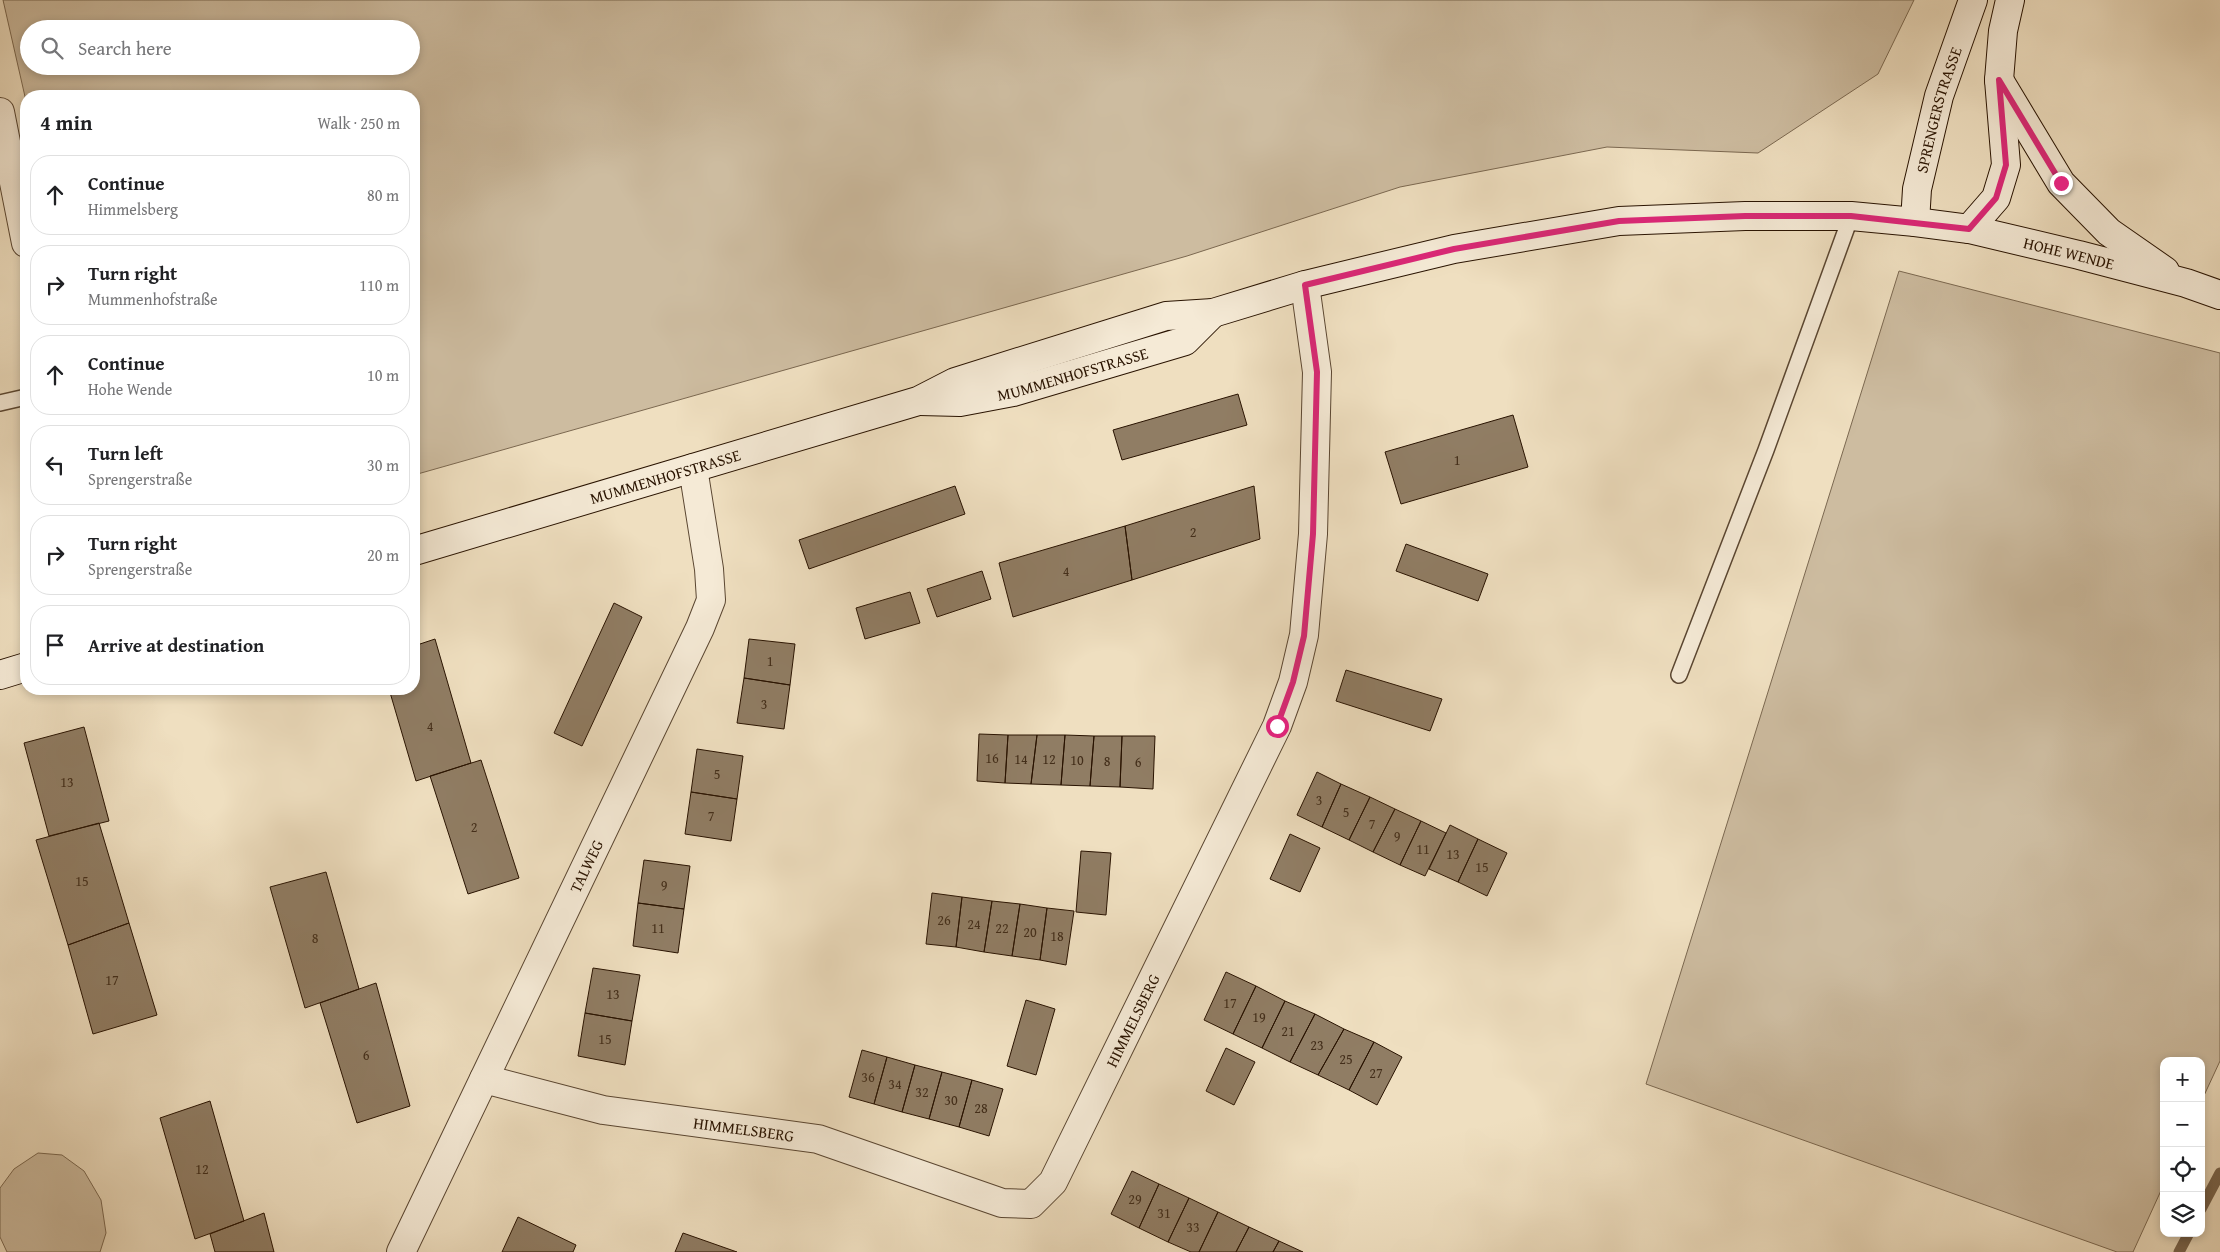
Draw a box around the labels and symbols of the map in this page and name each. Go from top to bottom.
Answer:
street label: SPRENGERSTRASSE [1909,43,1968,175]
route end [2050,172,2073,195]
street label: HOHE WENDE [2021,230,2117,276]
street label: MUMMENHOFSTRASSE [995,341,1151,407]
street label: MUMMENHOFSTRASSE [587,443,743,510]
house number: 1 [1454,450,1460,470]
house number: 2 [1190,522,1196,542]
house number: 4 [1063,561,1070,581]
house number: 1 [767,651,773,671]
house number: 3 [761,694,767,714]
route start [1266,715,1289,738]
house number: 4 [427,716,434,736]
house number: 16 [985,748,999,768]
house number: 14 [1014,749,1028,769]
house number: 12 [1042,749,1056,769]
house number: 10 [1070,750,1084,770]
house number: 8 [1104,751,1111,771]
house number: 6 [1135,752,1142,772]
house number: 5 [714,764,720,784]
house number: 13 [60,772,74,792]
house number: 3 [1316,790,1322,810]
house number: 5 [1343,802,1349,822]
house number: 7 [708,806,715,826]
house number: 7 [1369,814,1376,834]
house number: 2 [471,817,477,837]
house number: 9 [1394,826,1401,846]
street label: TALWEG [563,835,609,897]
house number: 11 [1416,839,1430,859]
house number: 13 [1446,844,1460,864]
house number: 15 [1475,857,1489,877]
house number: 15 [75,871,89,891]
house number: 9 [661,875,668,895]
house number: 26 [937,910,951,930]
house number: 24 [967,914,981,934]
house number: 11 [651,918,665,938]
house number: 22 [995,918,1009,938]
house number: 20 [1023,922,1037,942]
house number: 18 [1050,926,1064,946]
house number: 8 [312,928,319,948]
street label: HIMMELSBERG [1099,969,1166,1071]
house number: 17 [105,970,119,990]
house number: 13 [606,984,620,1004]
house number: 17 [1223,993,1237,1013]
house number: 19 [1252,1007,1266,1027]
house number: 21 [1281,1021,1295,1041]
house number: 15 [598,1029,612,1049]
house number: 23 [1310,1035,1324,1055]
house number: 6 [363,1045,370,1065]
house number: 25 [1339,1049,1353,1069]
house number: 27 [1369,1063,1383,1083]
house number: 36 [861,1067,875,1087]
house number: 34 [888,1074,902,1094]
house number: 32 [915,1082,929,1102]
house number: 30 [944,1090,958,1110]
house number: 28 [974,1098,988,1118]
street label: HIMMELSBERG [692,1110,796,1148]
house number: 12 [195,1159,209,1179]
house number: 29 [1128,1189,1142,1209]
house number: 31 [1157,1203,1171,1223]
house number: 33 [1186,1217,1200,1237]

